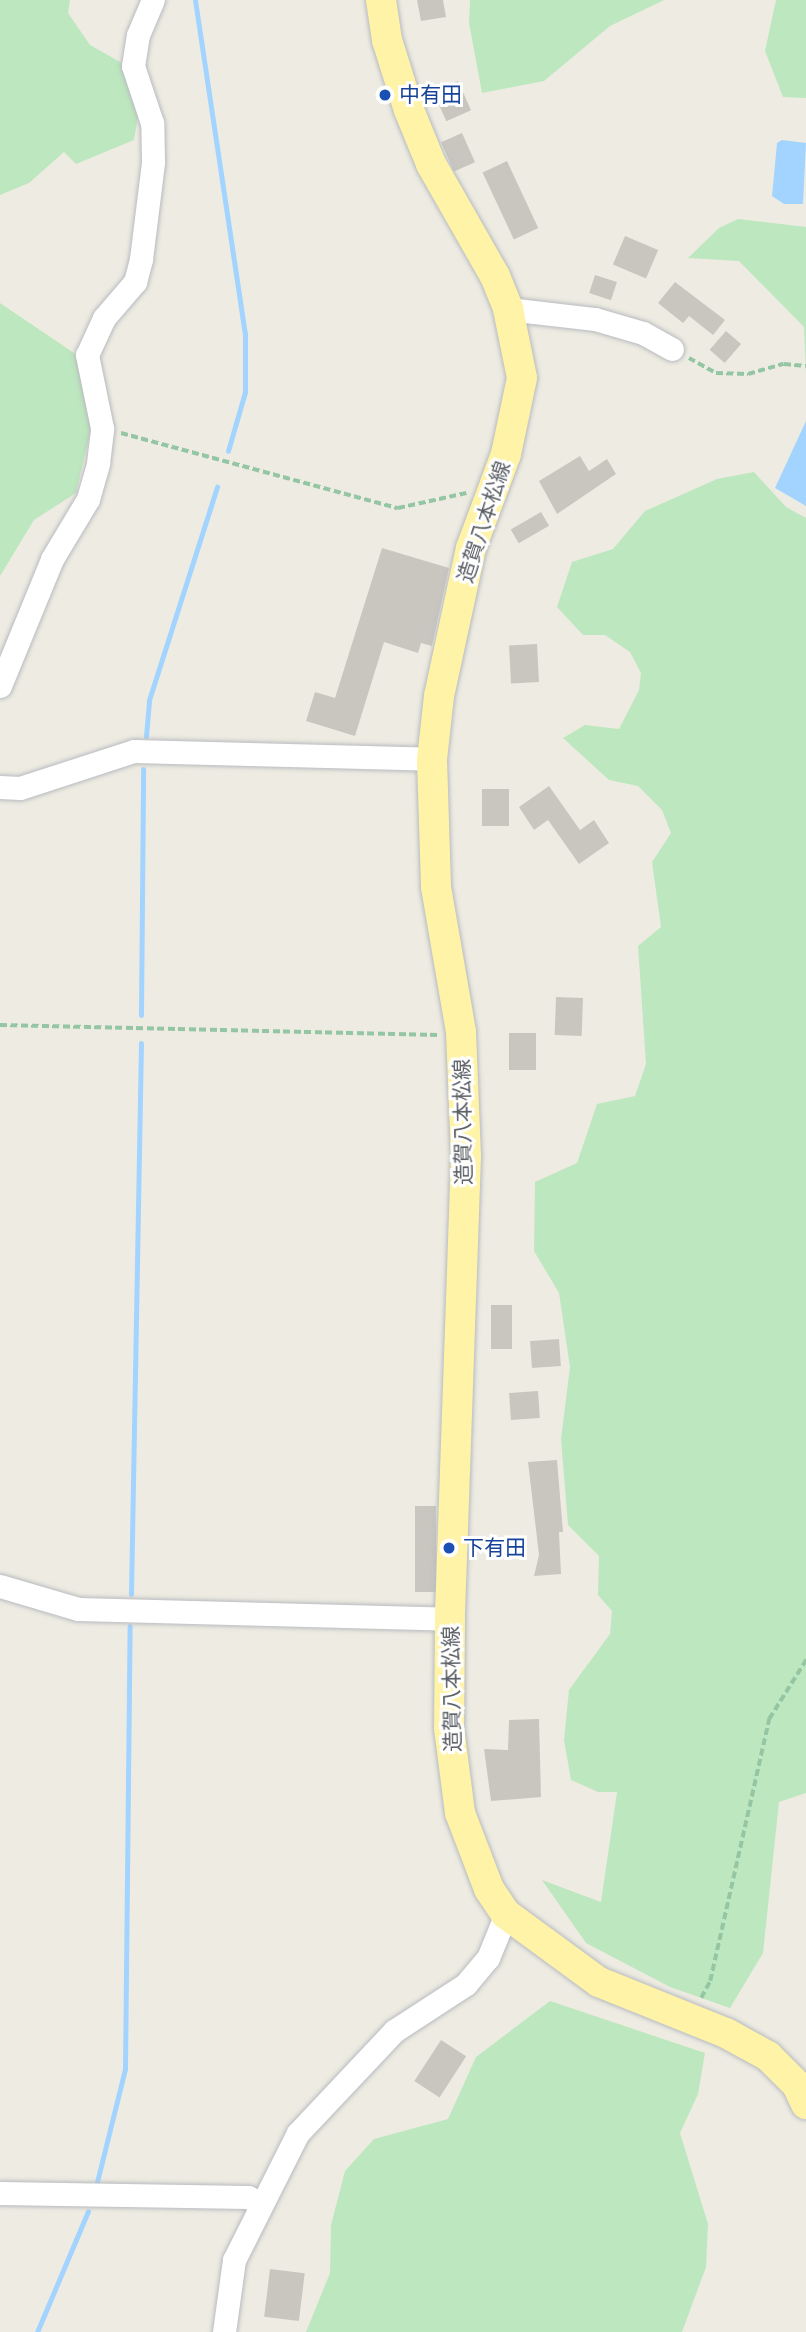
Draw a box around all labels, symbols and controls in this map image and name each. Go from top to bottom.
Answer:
place label: 中有田 [399,82,462,108]
marker: 中有田 [377,87,393,103]
street label: 造賀八本松線 [453,458,515,586]
street label: 造賀八本松線 [449,1059,477,1185]
place label: 下有田 [463,1535,526,1561]
marker: 下有田 [441,1540,457,1556]
street label: 造賀八本松線 [438,1626,466,1752]

